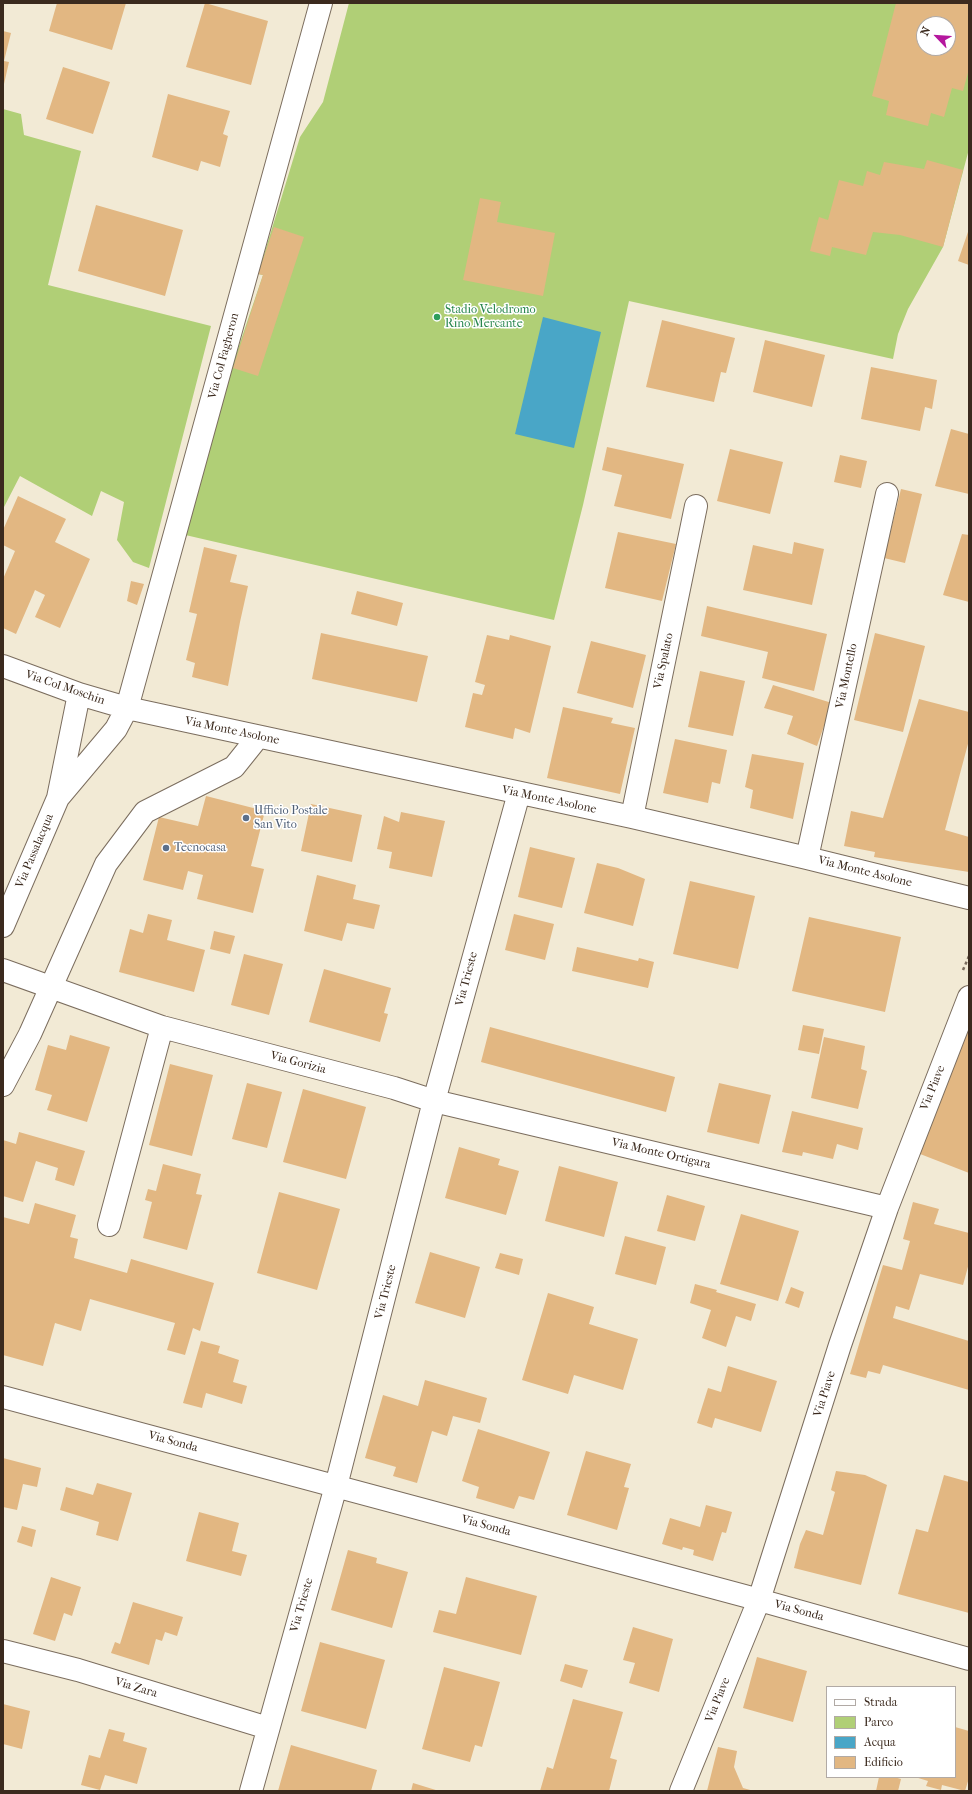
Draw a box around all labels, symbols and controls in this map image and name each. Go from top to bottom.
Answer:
north arrow [916,16,956,56]
text: N [918,25,933,38]
place label: Stadio Velodromo Rino Mercante [445,303,536,331]
street label: Via Col Fagheron [206,311,242,401]
marker: Stadio Velodromo Rino Mercante [432,312,442,322]
street label: Via Spalato [651,632,677,690]
street label: Via Montello [833,642,861,710]
street label: Via Col Moschin [23,668,107,708]
street label: Via Monte Asolone [183,714,281,748]
street label: Via Monte Asolone [500,783,598,817]
place label: Ufficio Postale San Vito [254,804,328,832]
street label: Via Passalacqua [13,812,57,890]
marker: Ufficio Postale San Vito [241,813,251,823]
place label: Tecnocasa [174,841,226,855]
marker: Tecnocasa [161,843,171,853]
street label: Via Monte Asolone [817,853,913,891]
street label: Via Trieste [453,950,481,1008]
street label: Via Gorizia [269,1049,327,1077]
street label: Via Piave [917,1063,949,1113]
street label: Via Monte Ortigara [610,1136,712,1172]
street label: Via Trieste [372,1263,400,1321]
street label: Via Piave [811,1369,839,1419]
street label: Via Sonda [147,1428,199,1456]
street label: Via Sonda [460,1512,512,1540]
street label: Via Trieste [287,1576,317,1634]
street label: Via Sonda [773,1597,825,1625]
street label: Via Zara [113,1675,159,1701]
street label: Via Piave [702,1675,734,1725]
legend [826,1686,956,1778]
text: Strada [864,1695,897,1709]
text: Parco [864,1715,893,1729]
text: Acqua [864,1735,896,1749]
text: Edificio [864,1755,903,1769]

